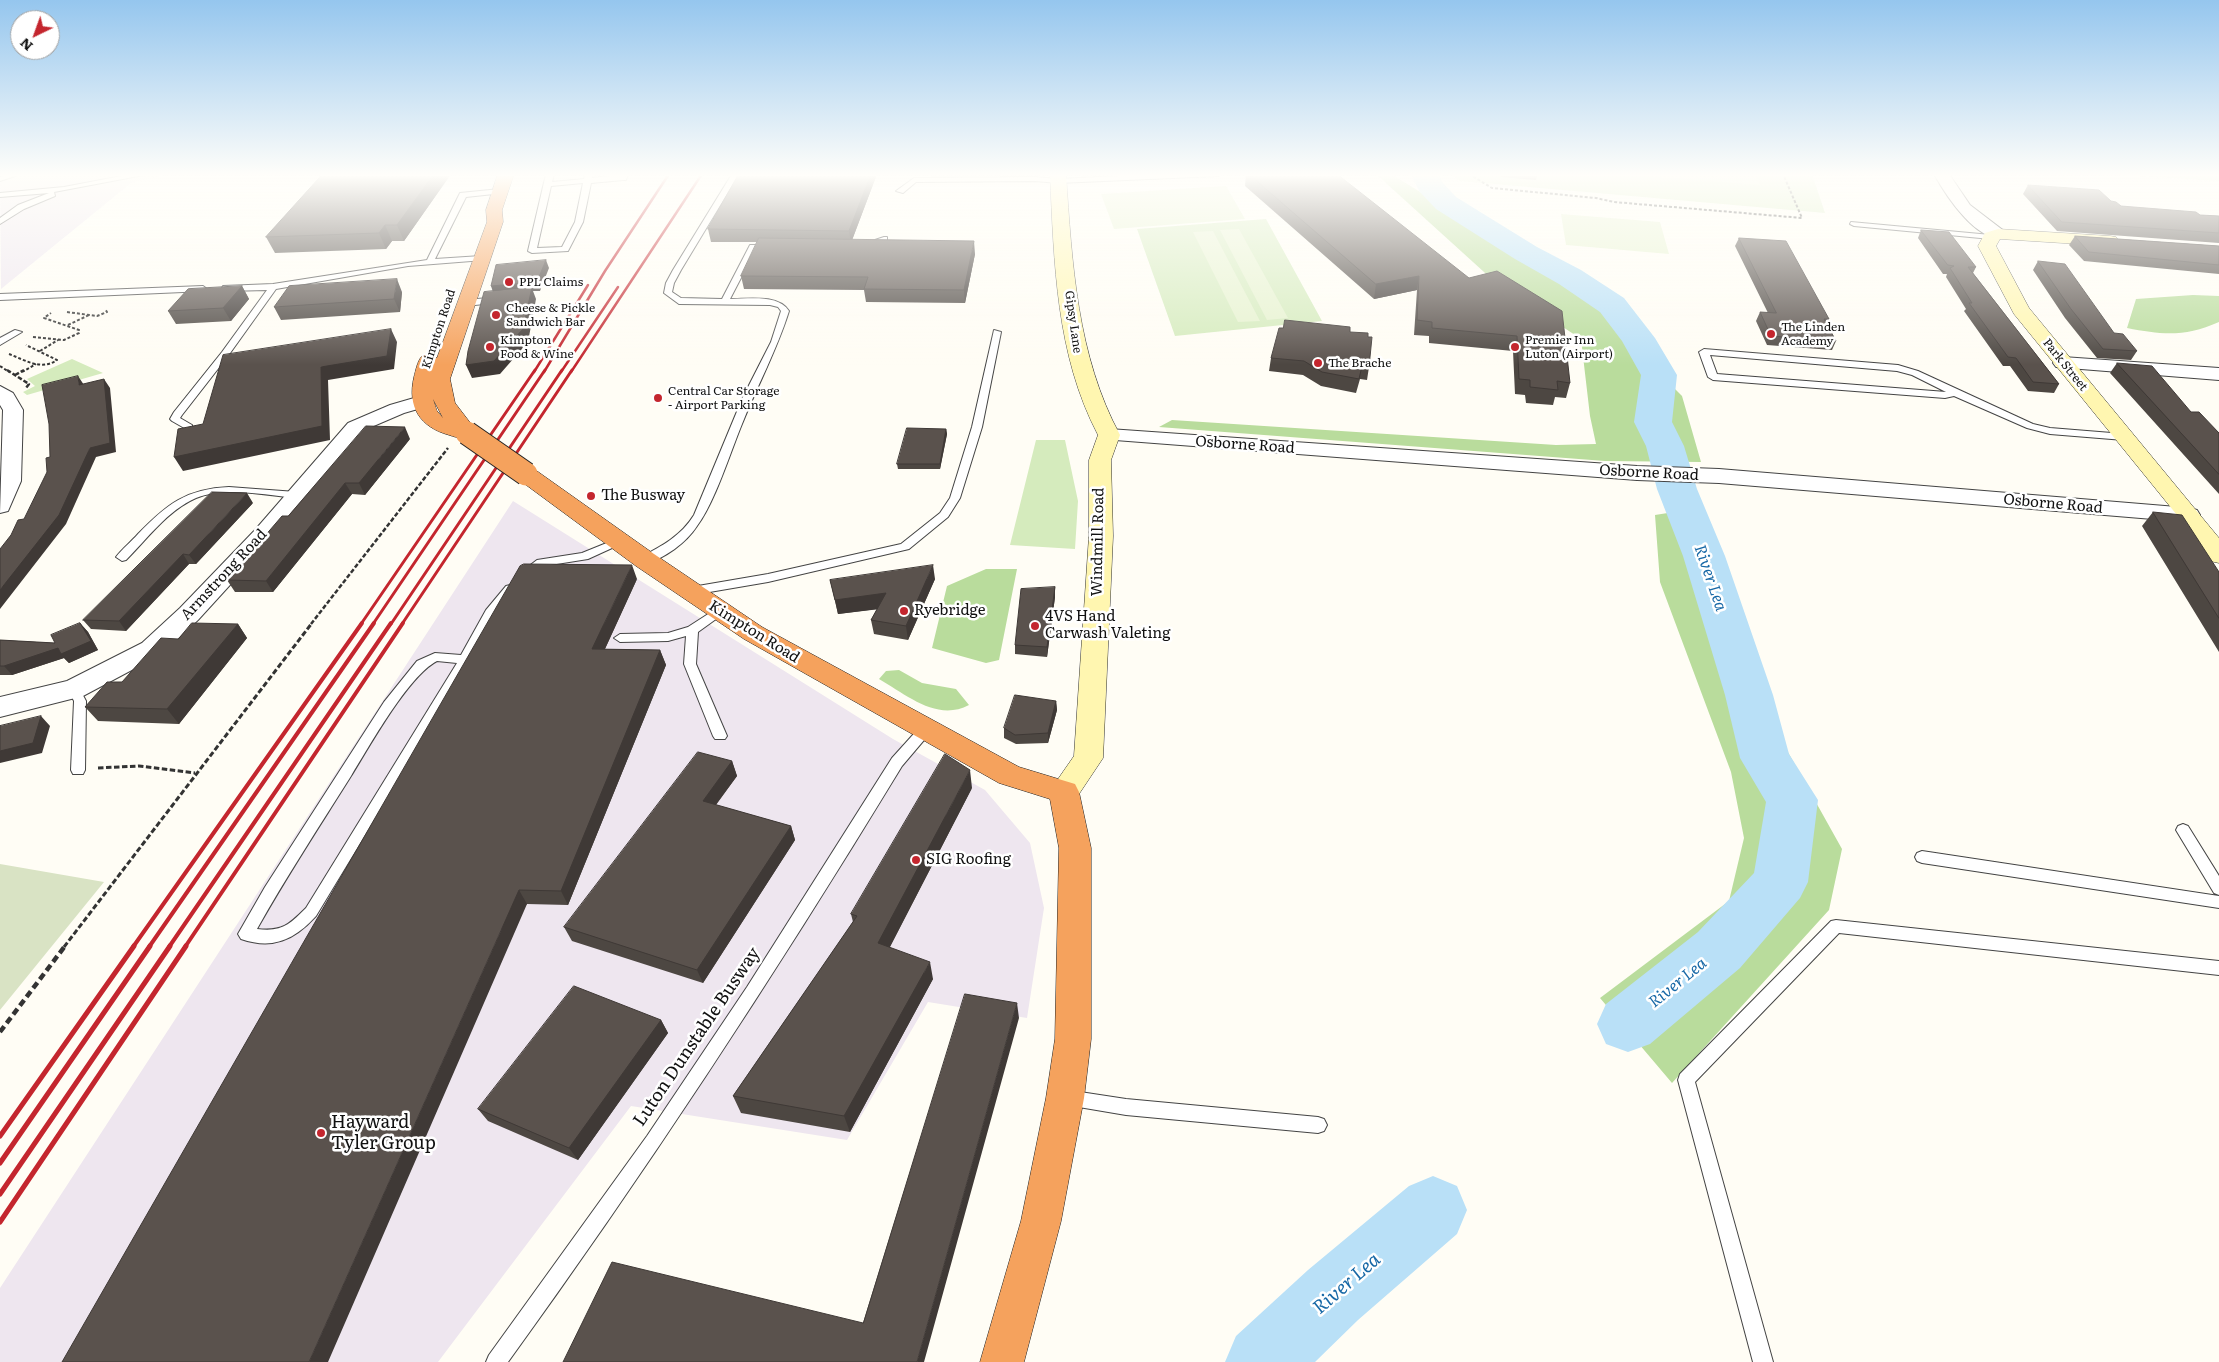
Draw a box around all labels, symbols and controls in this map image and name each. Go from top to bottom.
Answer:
north arrow [10,10,60,60]
text: N [15,34,37,57]
place label: PPL Claims [519,275,583,289]
marker: PPL Claims [503,276,515,288]
street label: Kimpton Road [419,287,459,371]
street label: Gipsy Lane [1061,290,1085,354]
place label: Cheese & Pickle Sandwich Bar [506,301,595,329]
marker: Cheese & Pickle Sandwich Bar [490,309,502,321]
place label: The Linden Academy [1781,320,1845,348]
marker: The Linden Academy [1765,328,1777,340]
place label: Kimpton Food & Wine [500,333,574,361]
place label: Premier Inn Luton (Airport) [1525,333,1613,361]
street label: Park Street [2040,336,2090,394]
marker: Kimpton Food & Wine [484,341,496,353]
marker: Premier Inn Luton (Airport) [1509,341,1521,353]
place label: The Brache [1328,356,1391,370]
marker: The Brache [1312,357,1324,369]
place label: Central Car Storage - Airport Parking [668,384,780,412]
marker: Central Car Storage - Airport Parking [652,392,664,404]
street label: Osborne Road [1195,433,1295,457]
street label: Osborne Road [1599,461,1699,485]
place label: The Busway [601,487,685,505]
street label: Windmill Road [1088,487,1108,597]
marker: The Busway [585,490,597,502]
street label: Osborne Road [2003,491,2103,517]
street label: Armstrong Road [177,526,271,624]
water label: River Lea [1690,542,1730,614]
street label: Kimpton Road [705,597,803,667]
place label: Ryebridge [914,602,985,620]
marker: Ryebridge [898,605,910,617]
place label: 4VS Hand Carwash Valeting [1045,608,1171,643]
marker: 4VS Hand Carwash Valeting [1029,620,1041,632]
place label: SIG Roofing [926,851,1011,869]
marker: SIG Roofing [910,854,922,866]
street label: Luton Dunstable Busway [629,943,765,1131]
water label: River Lea [1645,954,1711,1012]
place label: Hayward Tyler Group [331,1112,436,1154]
marker: Hayward Tyler Group [315,1127,327,1139]
water label: River Lea [1309,1249,1385,1319]

